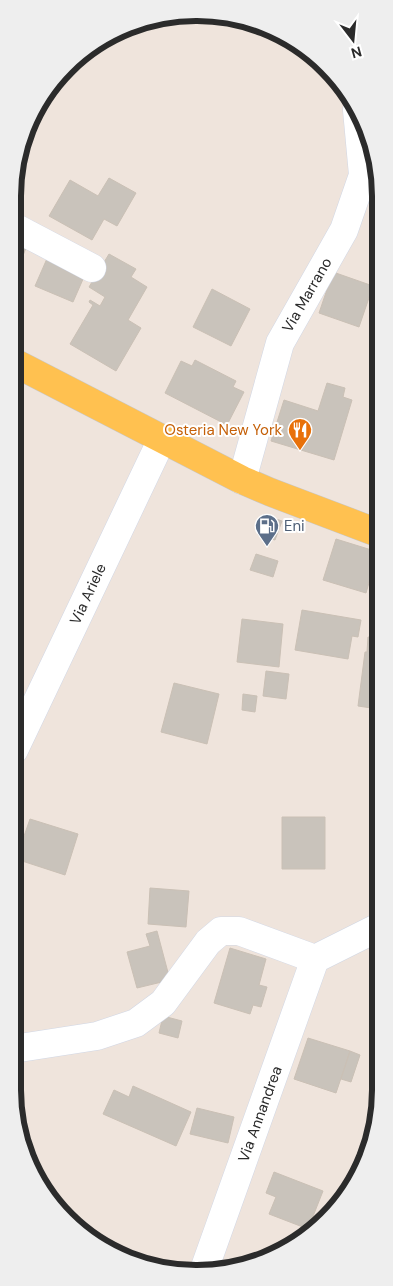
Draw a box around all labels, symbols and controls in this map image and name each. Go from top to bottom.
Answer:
north arrow [328,15,378,65]
text: N [349,42,364,63]
street label: Via Marrano [278,254,337,336]
restaurant icon: Osteria New York [287,417,313,451]
place label: Osteria New York [164,420,282,440]
fuel station icon: Eni [254,513,280,547]
place label: Eni [284,516,305,536]
street label: Via Ariele [65,560,111,628]
street label: Via Annandrea [233,1063,287,1165]

